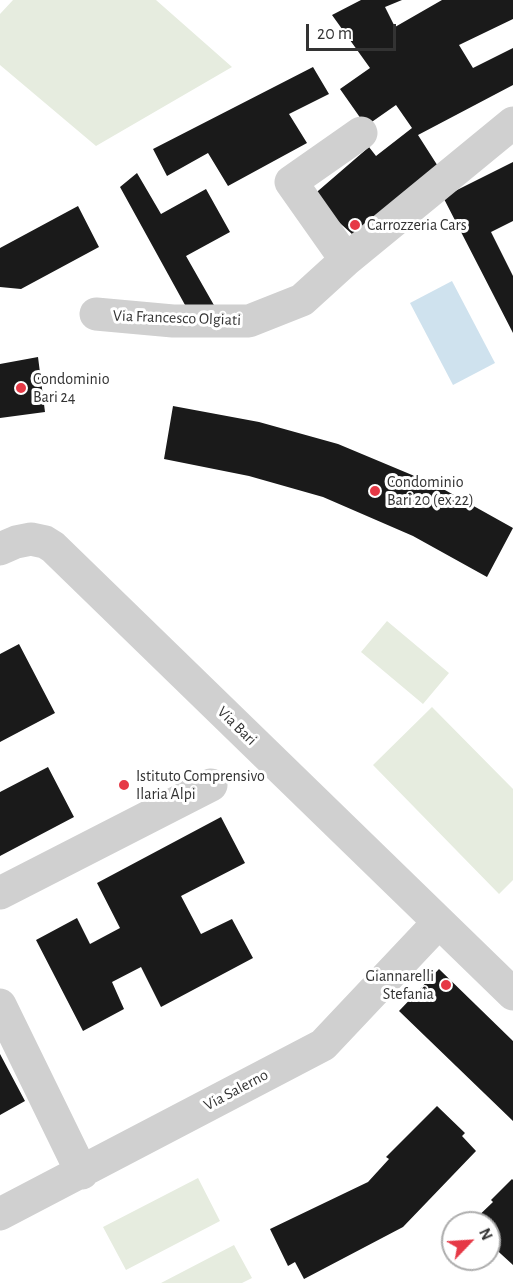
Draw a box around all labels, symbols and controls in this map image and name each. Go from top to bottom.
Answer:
scale bar [309,12,399,50]
text: 20 m [317,25,352,43]
place label: Carrozzeria Cars [367,215,467,235]
marker: Carrozzeria Cars [348,218,362,232]
street label: Via Francesco Olgiati [113,306,241,330]
place label: Condominio Bari 24 [33,369,110,407]
marker: Condominio Bari 24 [14,381,28,395]
place label: Condominio Bari 20 (ex 22) [387,472,474,510]
marker: Condominio Bari 20 (ex 22) [368,484,382,498]
street label: Via Bari [213,702,261,750]
place label: Istituto Comprensivo Ilaria Alpi [136,766,265,804]
marker: Istituto Comprensivo Ilaria Alpi [117,778,131,792]
place label: Giannarelli Stefania [365,966,434,1004]
marker: Giannarelli Stefania [439,978,453,992]
street label: Via Salerno [201,1065,271,1115]
north arrow [441,1211,501,1271]
text: N [476,1226,495,1243]

